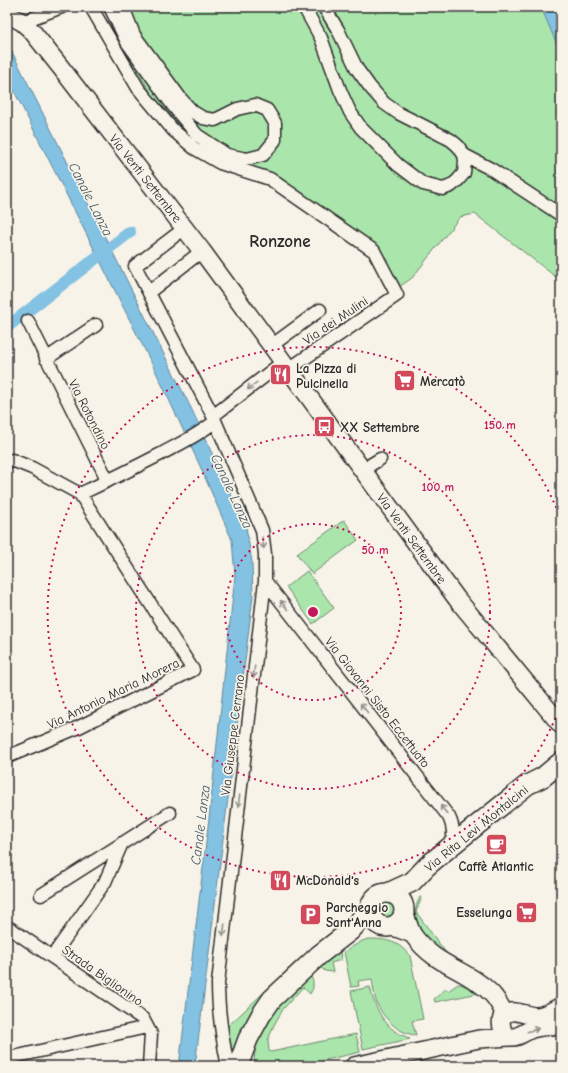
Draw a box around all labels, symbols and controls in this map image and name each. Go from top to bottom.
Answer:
street label: Via Venti Settembre [106,131,185,226]
water label: Canale Lanza [65,160,116,239]
district label: Ronzone [249,232,311,251]
street label: Via dei Mulini [300,293,371,348]
place label: La Pizza di Pulcinella [296,361,356,391]
restaurant icon: La Pizza di Pulcinella [268,362,294,388]
supermarket icon: Mercatò [392,368,418,394]
place label: Mercatò [420,374,465,389]
street label: Via Rotondino [65,377,114,452]
one-way arrow [247,382,258,390]
bus stop icon: XX Settembre [311,414,337,440]
text: 150 m [484,418,516,432]
place label: XX Settembre [340,420,420,435]
water label: Canale Lanza [207,451,256,531]
text: 100 m [422,480,454,494]
street label: Via Venti Settembre [374,490,450,587]
one-way arrow [260,536,268,549]
text: 50 m [361,543,389,557]
one-way arrow [280,600,289,611]
centre of rings [306,605,320,619]
street label: Via Giovanni Sisto Eccettuato [322,634,433,771]
street label: Via Antonio Maria Morera [45,655,182,732]
one-way arrow [250,665,258,678]
street label: Via Giuseppe Cerrano [218,674,247,796]
one-way arrow [360,702,368,713]
street label: Via Rita Levi Montalcini [422,782,531,875]
water label: Canale Lanza [187,784,214,866]
one-way arrow [235,794,242,807]
one-way arrow [440,805,448,816]
cafe icon: Caffè Atlantic [483,831,509,857]
place label: Caffè Atlantic [458,859,534,874]
restaurant icon: McDonald's [267,867,293,893]
place label: McDonald's [296,873,360,888]
supermarket icon: Esselunga [514,899,540,925]
place label: Parcheggio Sant'Anna [326,900,388,930]
parking icon: Parcheggio Sant'Anna [298,901,324,927]
place label: Esselunga [456,905,512,920]
one-way arrow [220,923,228,936]
street label: Strada Biglionino [59,942,146,1009]
one-way arrow [526,1026,539,1033]

